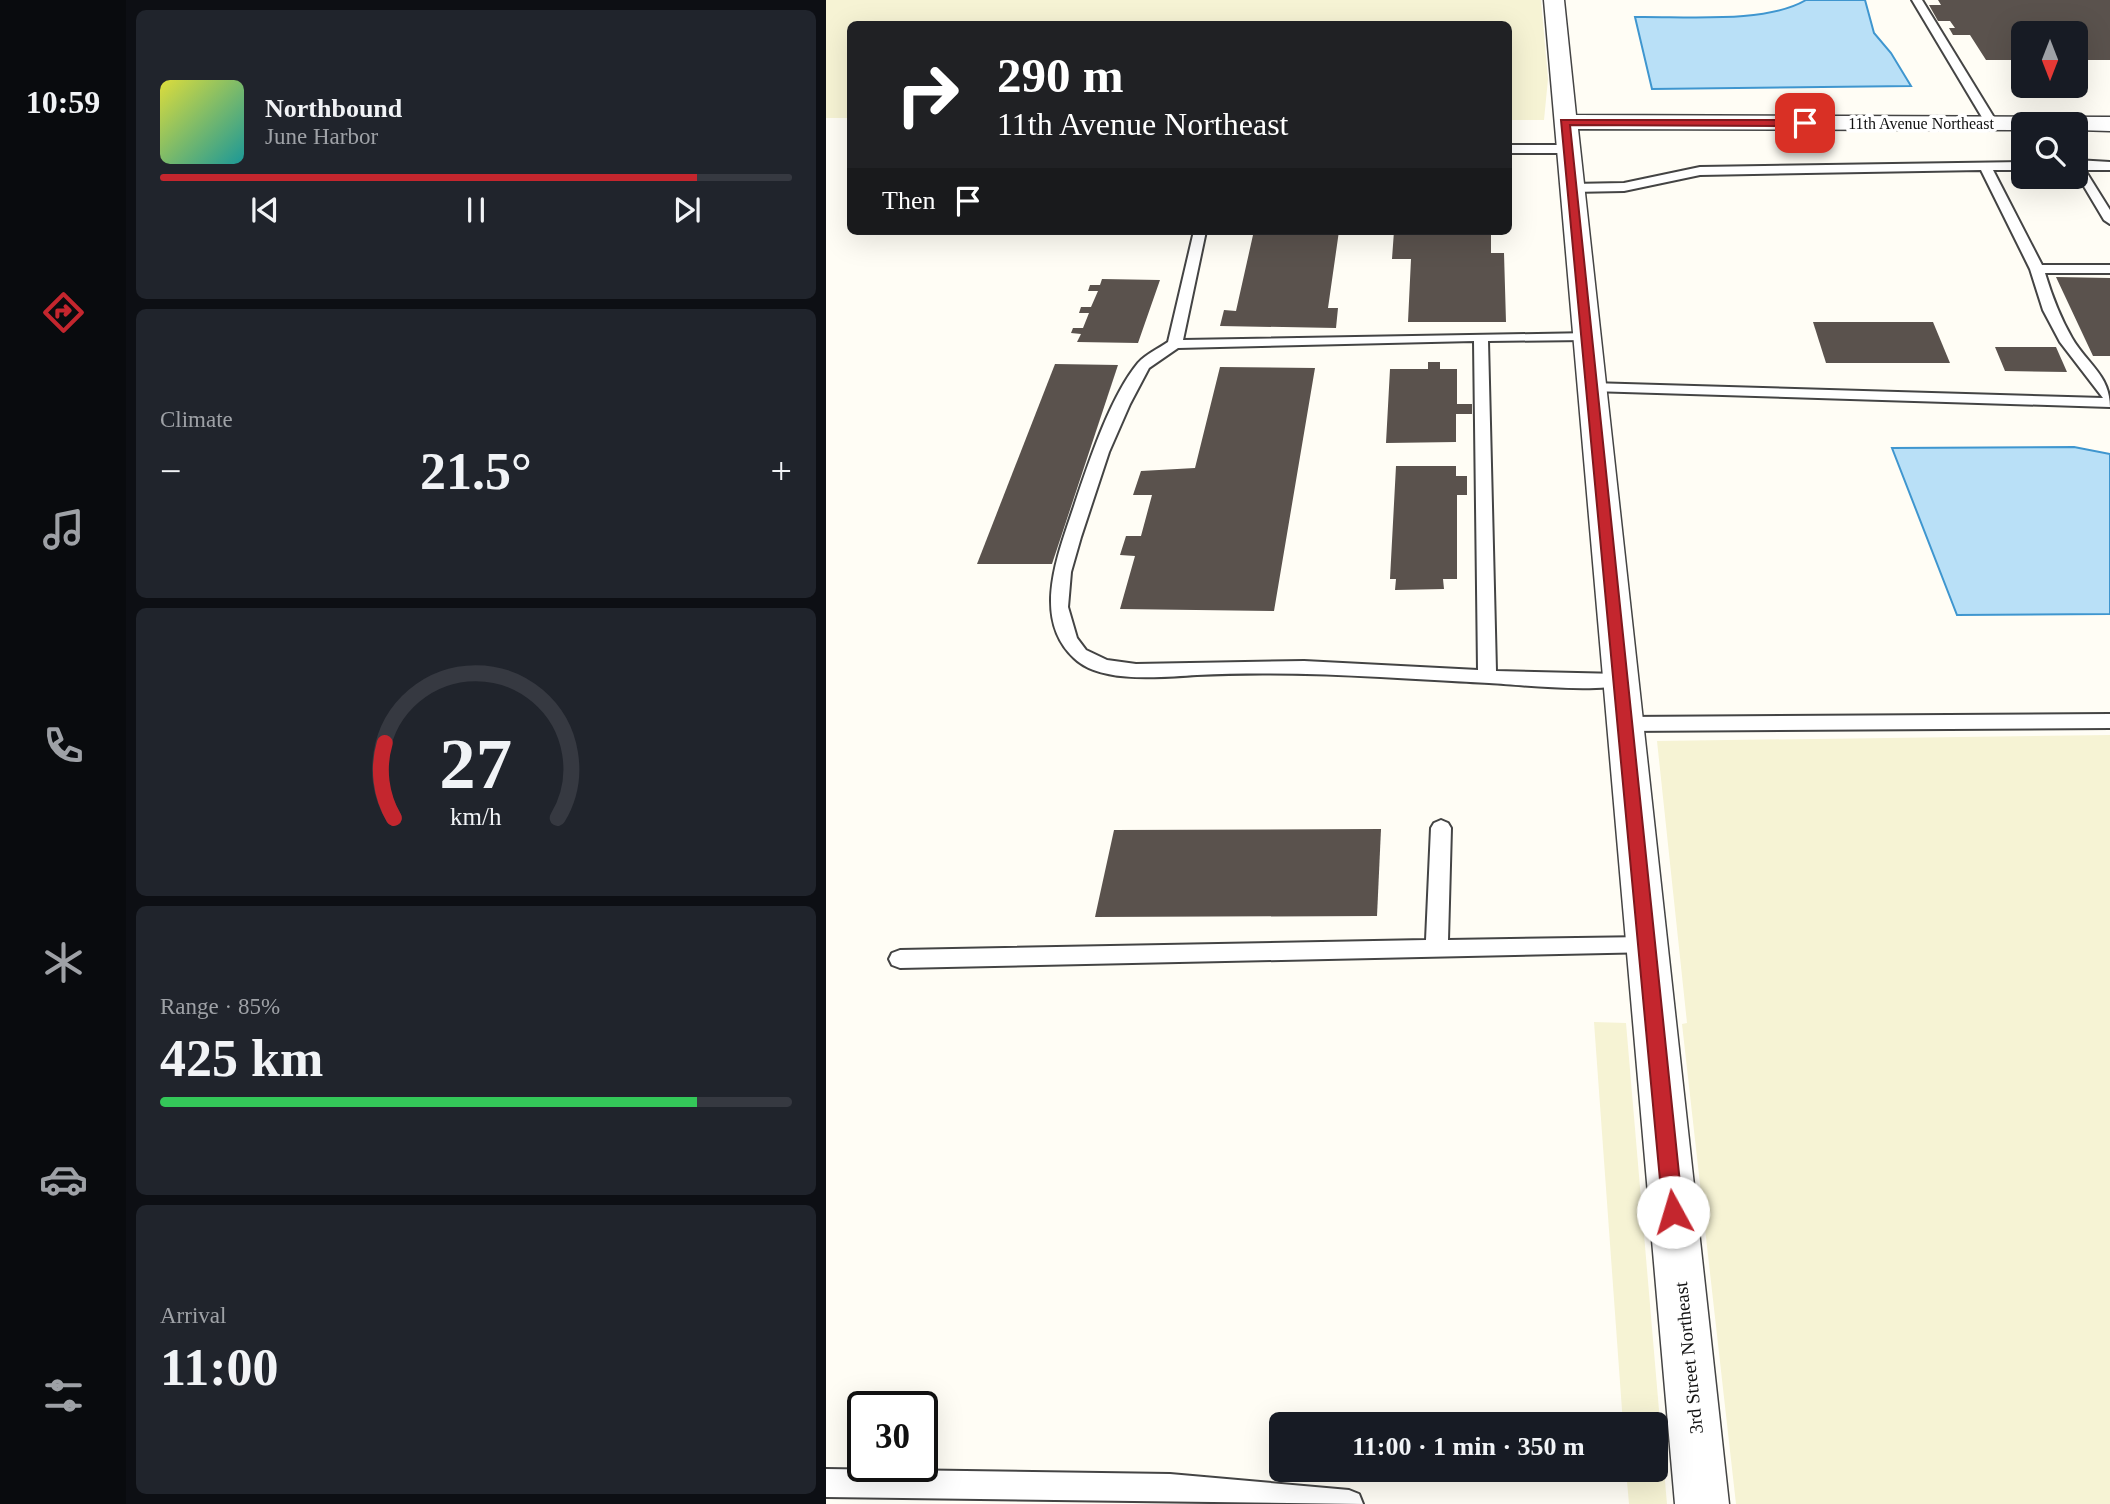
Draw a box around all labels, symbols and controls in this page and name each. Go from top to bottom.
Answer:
north arrow [2011,21,2088,98]
map controls [2011,21,2088,189]
text: 290 m [997,48,1124,103]
icon: right [882,49,973,140]
text: 10:59 [26,84,100,120]
pin [1775,93,1835,153]
text: Northbound [265,94,402,123]
icon: arrive [1786,104,1824,142]
text: 11th Avenue Northeast [997,106,1288,142]
button: search [2011,112,2088,189]
street label: 11th Avenue Northeast [1848,115,1994,132]
text: June Harbor [265,124,378,149]
icon: arrive [949,182,987,220]
text: Then [882,186,935,215]
icon: previous [246,191,284,229]
icon: pause [457,191,495,229]
icon: next [668,191,706,229]
icon: directions [39,288,88,337]
text: Climate [160,407,233,432]
text: 21.5° [420,443,532,500]
text: − [160,450,181,492]
text: + [771,450,792,492]
icon: music [39,505,88,554]
icon: phone [39,721,88,770]
text: 27 [440,723,512,804]
text: km/h [450,803,502,830]
icon: climate [39,938,88,987]
text: Range · 85% [160,994,280,1019]
text: 425 km [160,1030,323,1087]
icon: car [39,1155,88,1204]
position arrow [1636,1175,1710,1249]
street label: 3rd Street Northeast [1670,1280,1707,1435]
text: Arrival [160,1303,226,1328]
text: 11:00 [160,1339,278,1396]
icon: filters [39,1371,88,1420]
speed limit sign: 30 [847,1391,938,1482]
text: 11:00 · 1 min · 350 m [1352,1432,1585,1461]

